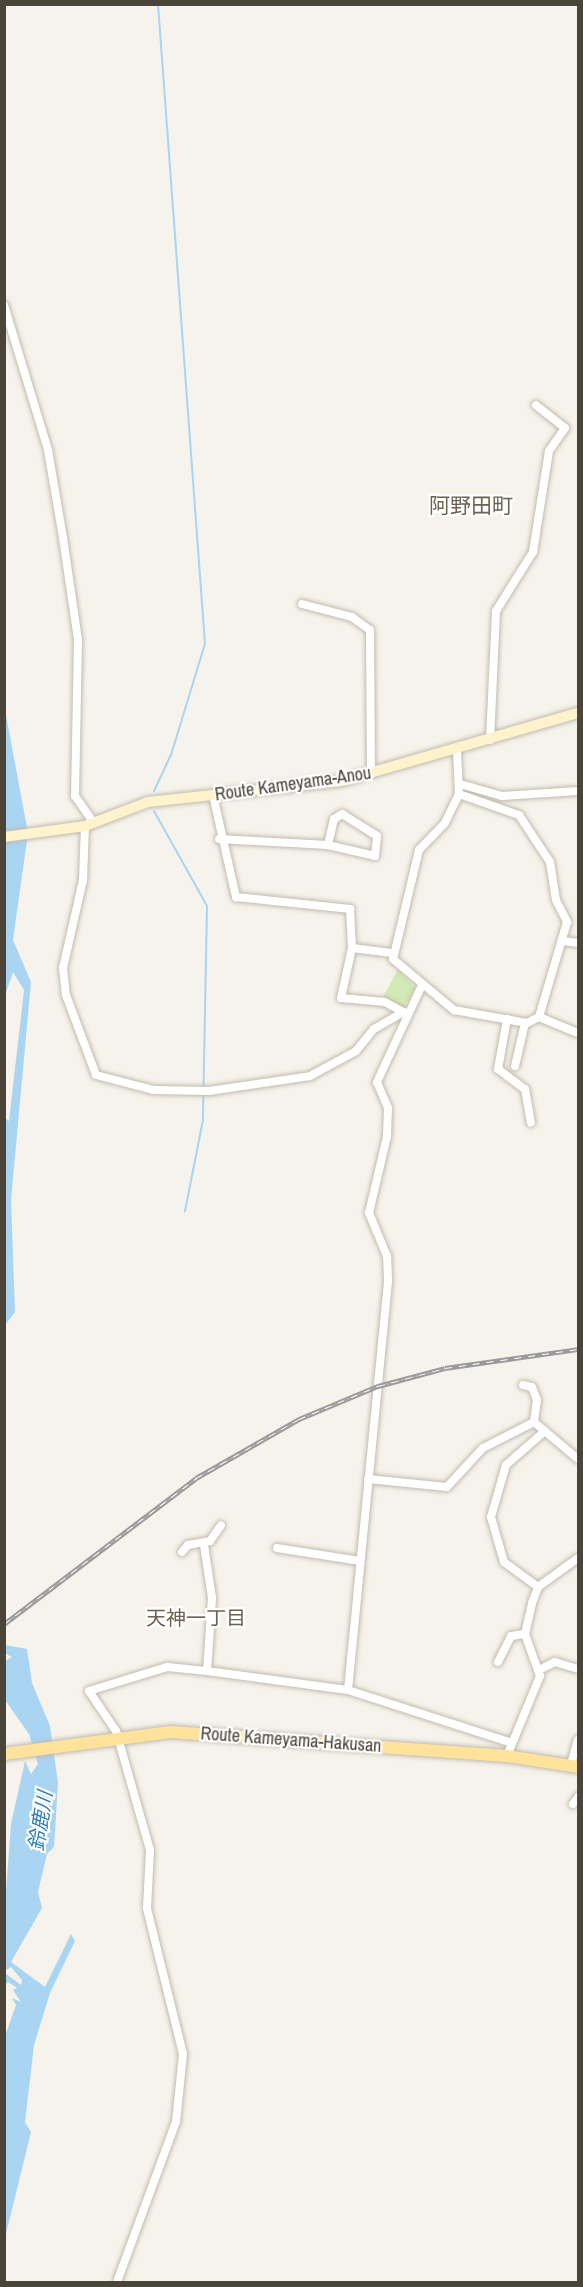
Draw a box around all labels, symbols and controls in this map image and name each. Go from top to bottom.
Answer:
district label: 阿野田町 [429,493,513,519]
street label: Route Kameyama-Anou [214,762,372,806]
district label: 天神一丁目 [146,1605,246,1629]
street label: Route Kameyama-Hakusan [200,1723,382,1757]
water label: 鈴鹿川 [23,1789,57,1853]

